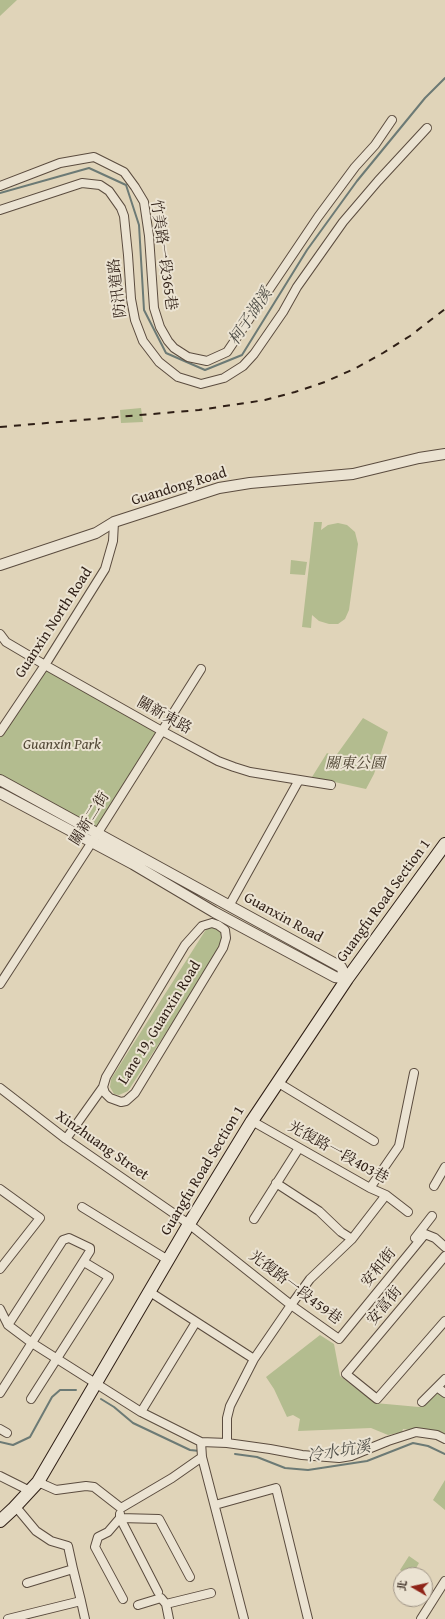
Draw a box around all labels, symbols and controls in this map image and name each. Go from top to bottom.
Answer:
street label: 竹美路一段365巷 [146,198,180,312]
street label: 防汛道路 [105,257,131,319]
water label: 柯子湖溪 [225,285,277,349]
street label: Guandong Road [129,464,229,510]
street label: Guanxin North Road [12,564,96,682]
street label: 關新東路 [133,694,195,738]
park label: Guanxin Park [23,736,101,754]
park label: 關東公園 [325,755,385,773]
street label: 關新二街 [66,789,114,849]
street label: Guangfu Road Section 1 [333,836,435,966]
street label: Guanxin Road [240,889,326,947]
street label: Lane 19, Guanxin Road [115,958,205,1088]
street label: Guangfu Road Section 1 [157,1103,249,1239]
street label: Xinzhuang Street [52,1107,152,1185]
street label: 光復路一段403巷 [285,1118,391,1188]
street label: 安和街 [358,1245,400,1291]
street label: 光復路一段459巷 [245,1247,345,1329]
street label: 安富街 [364,1283,406,1329]
water label: 冷水坑溪 [306,1438,372,1466]
north arrow [393,1567,433,1607]
text: 北 [393,1579,411,1592]

